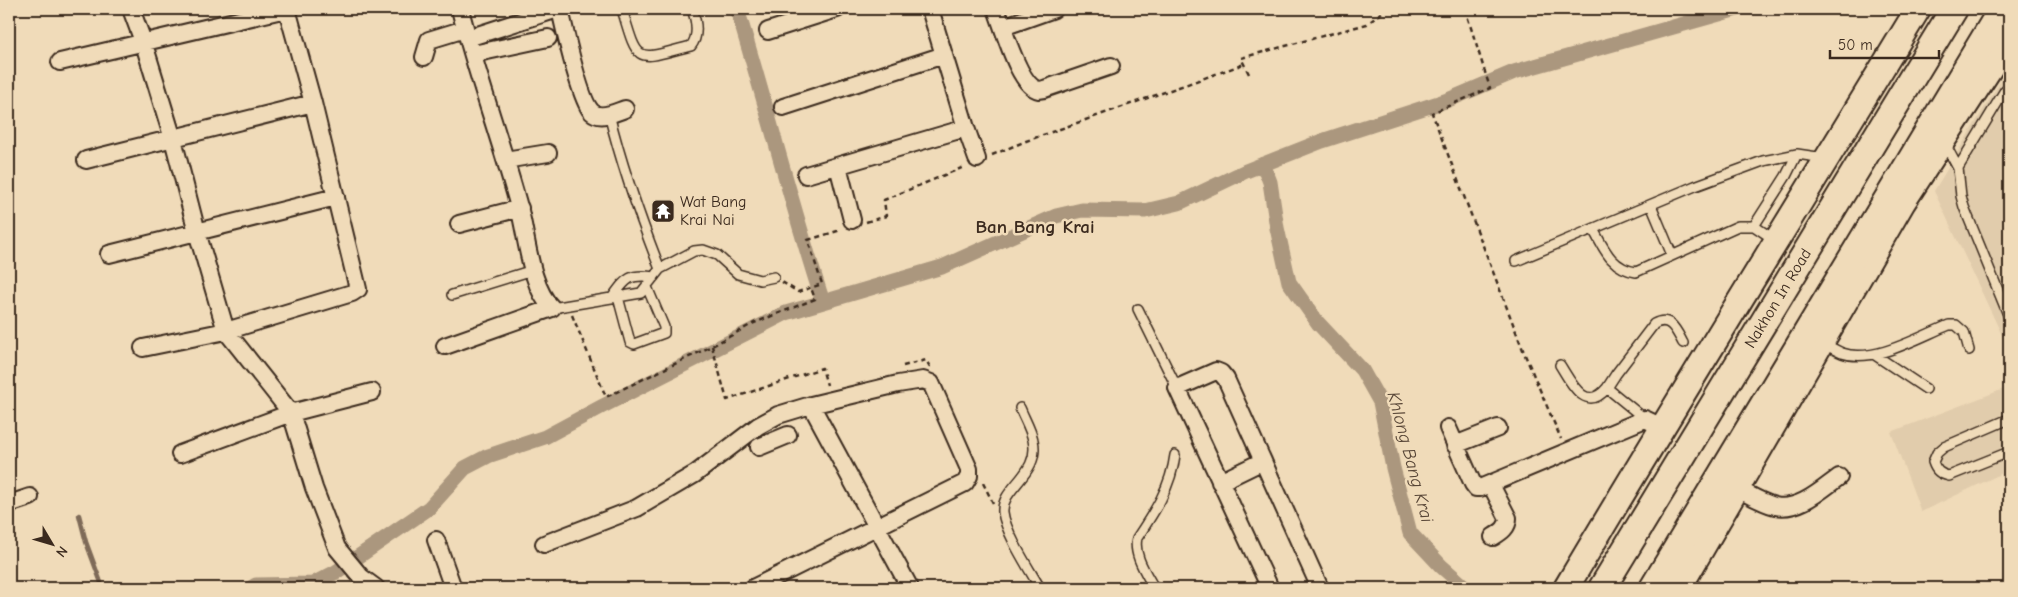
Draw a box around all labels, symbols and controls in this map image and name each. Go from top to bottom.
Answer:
scale bar [1830,28,1939,60]
text: 50 m [1838,36,1873,54]
place label: Wat Bang Krai Nai [680,193,746,229]
temple icon: Wat Bang Krai Nai [650,198,676,224]
district label: Ban Bang Krai [975,216,1095,238]
street label: Nakhon In Road [1741,245,1815,351]
water label: Khlong Bang Krai [1382,389,1438,526]
north arrow [28,520,78,570]
text: N [52,543,71,561]

